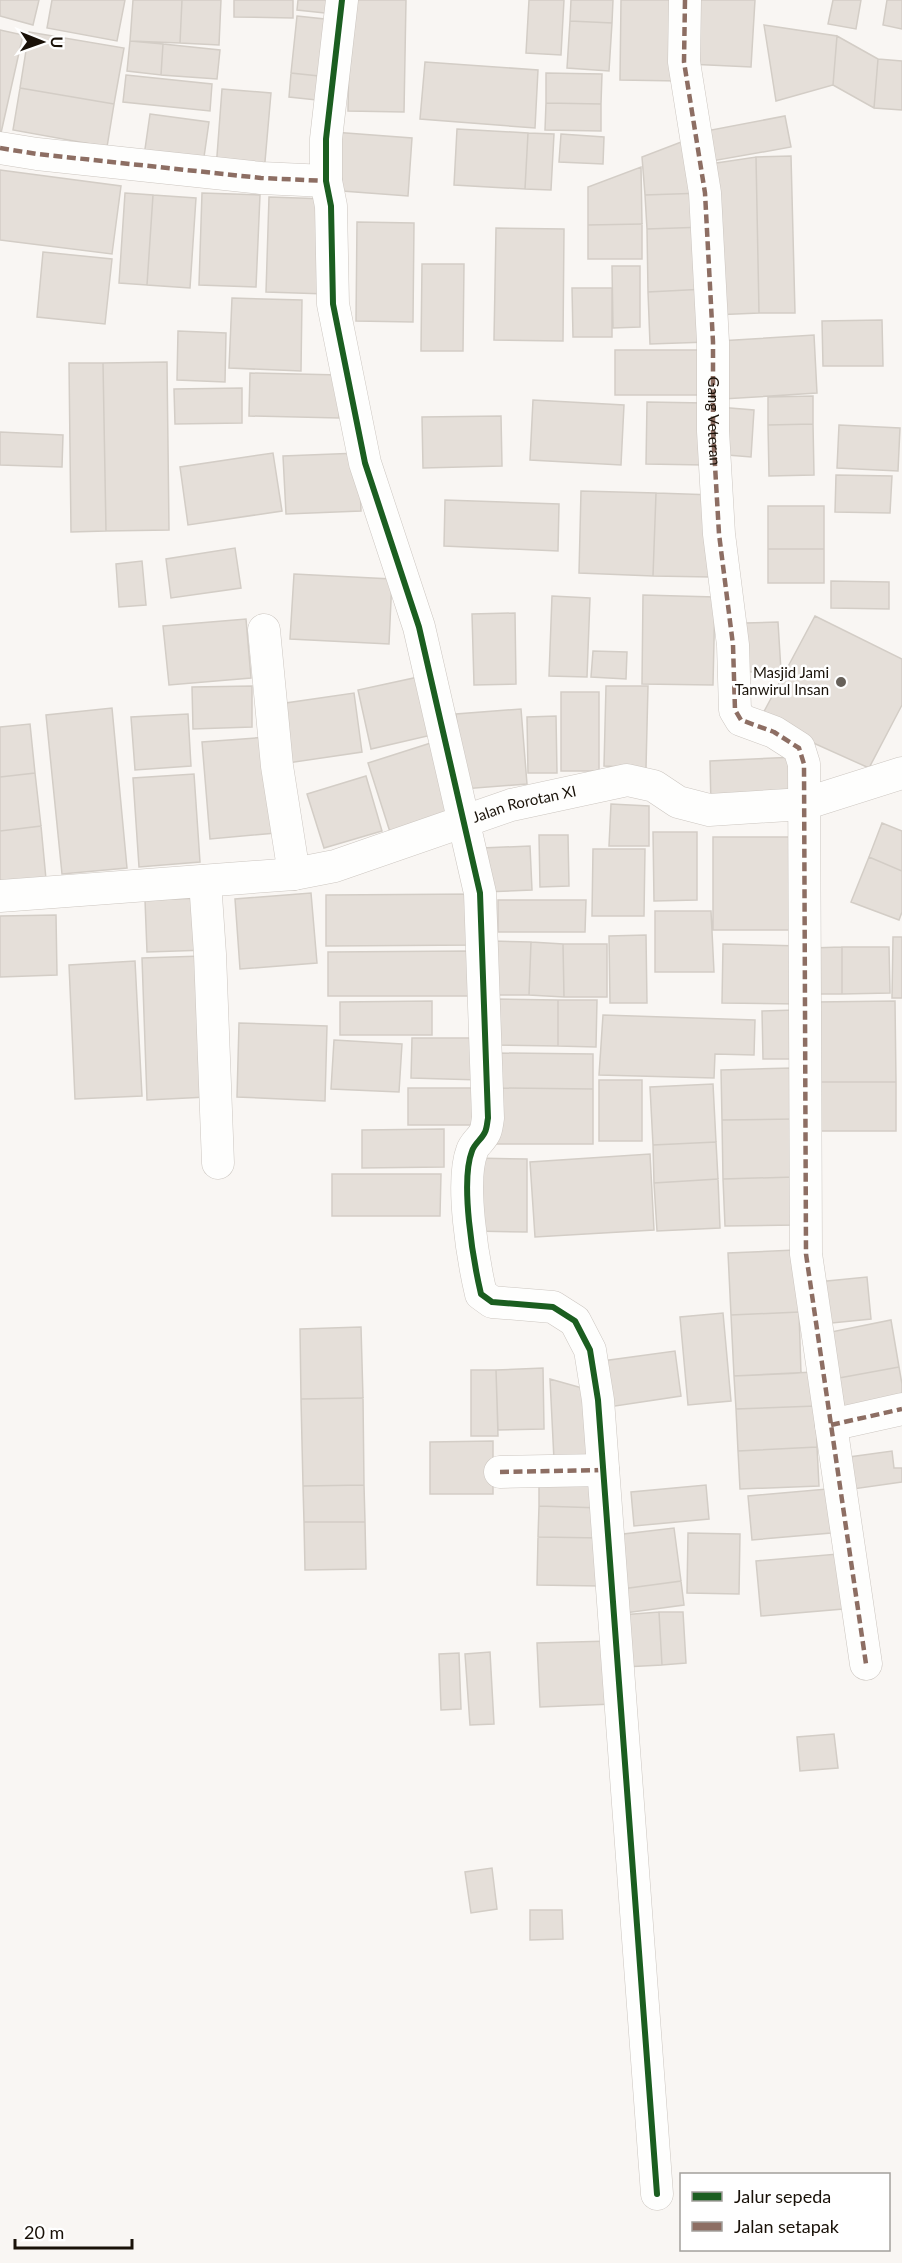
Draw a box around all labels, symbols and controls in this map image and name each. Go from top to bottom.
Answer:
north arrow [12,12,72,72]
text: U [48,36,67,48]
street label: Gang Veteran [705,376,725,466]
place label: Masjid Jami Tanwirul Insan [735,663,829,698]
marker: Masjid Jami Tanwirul Insan [834,675,848,689]
street label: Jalan Rorotan XI [470,781,578,826]
legend [680,2173,890,2251]
text: Jalur sepeda [734,2185,831,2207]
scale bar [15,2212,132,2250]
text: Jalan setapak [734,2215,840,2237]
text: 20 m [24,2221,64,2243]

